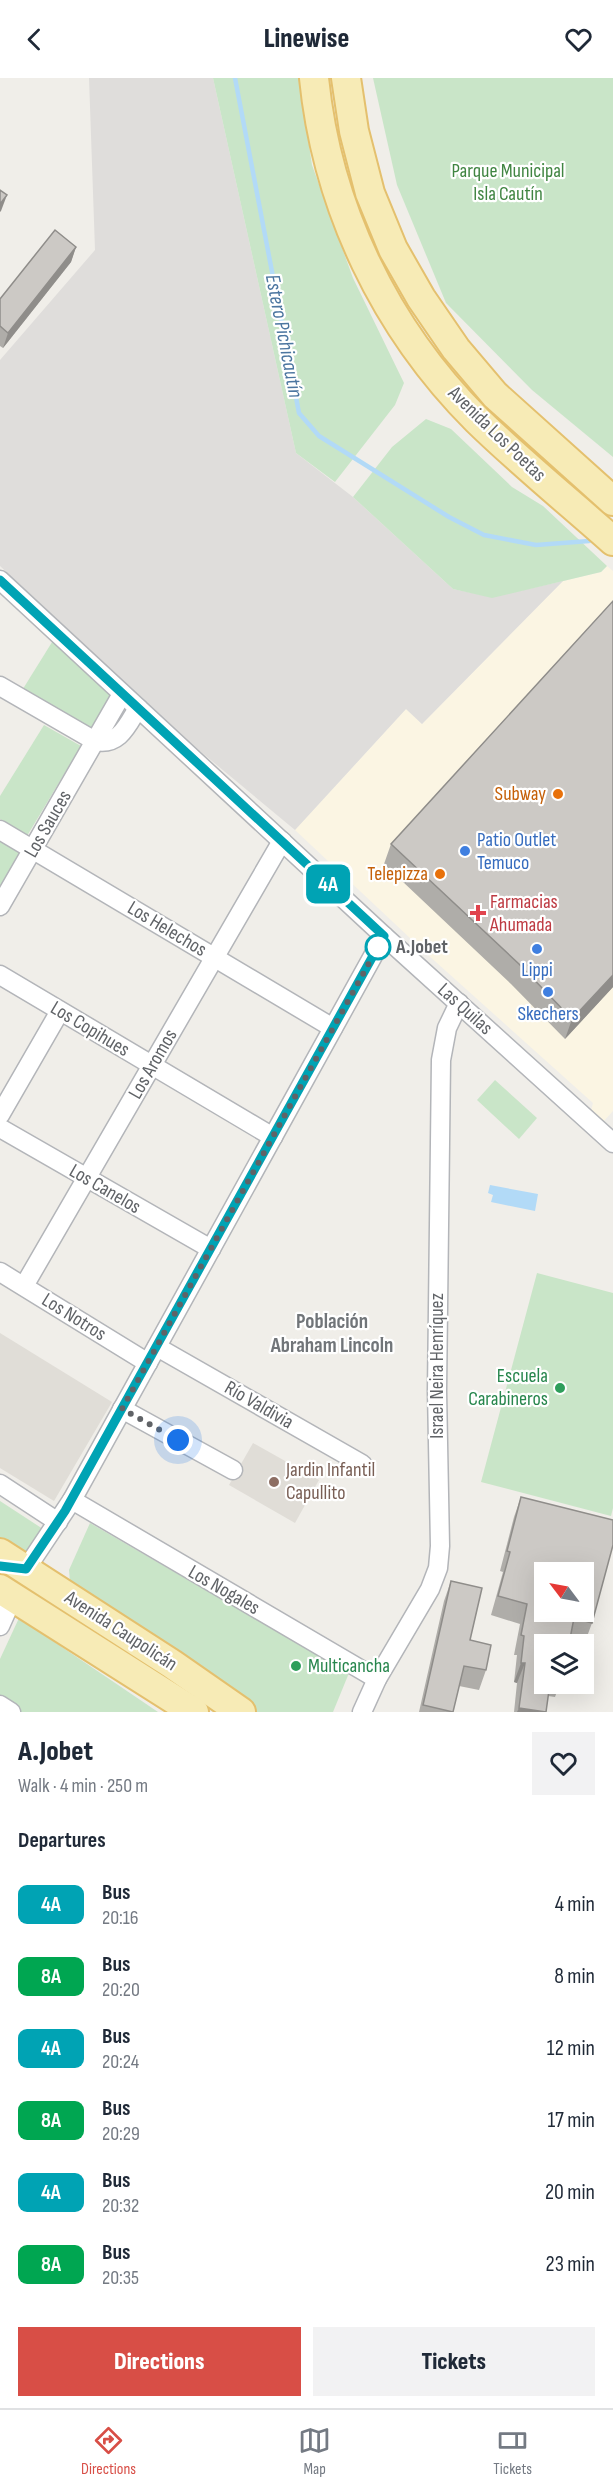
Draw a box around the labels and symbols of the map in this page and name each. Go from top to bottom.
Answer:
park label: Parque Municipal Isla Cautín [451,159,565,206]
water label: Estero Pichicautín [260,272,308,400]
street label: Avenida Los Poetas [442,381,551,487]
place label: Subway [495,782,546,806]
street label: Los Sauces [19,786,77,862]
marker: Subway [551,787,565,801]
place label: Patio Outlet Temuco [477,828,556,875]
marker: Patio Outlet Temuco [458,844,472,858]
place label: Telepizza [367,862,428,886]
line badge: 4A [301,864,355,904]
marker: Telepizza [433,867,447,881]
place label: Farmacias Ahumada [489,890,558,937]
street label: Los Helechos [123,896,211,962]
marker: Farmacias Ahumada [471,906,485,920]
marker: A.Jobet [365,934,391,960]
place label: A.Jobet [395,935,448,959]
marker: Lippi [530,942,544,956]
place label: Lippi [521,958,553,982]
street label: Las Quilas [432,978,498,1040]
marker: Skechers [541,985,555,999]
street label: Los Copihues [46,996,134,1062]
place label: Skechers [517,1002,579,1026]
street label: Los Aromos [123,1025,183,1103]
street label: Los Canelos [65,1159,145,1219]
street label: Los Notros [37,1288,111,1346]
street label: Israel Neira Henríquez [425,1293,449,1439]
district label: Población Abraham Lincoln [270,1309,393,1358]
place label: Escuela Carabineros [468,1364,548,1411]
street label: Río Valdivia [220,1376,298,1434]
marker: Escuela Carabineros [553,1381,567,1395]
your location [163,1425,193,1455]
place label: Jardin Infantil Capullito [285,1458,375,1505]
marker: Jardin Infantil Capullito [267,1475,281,1489]
street label: Los Nogales [184,1560,264,1620]
north arrow [534,1562,594,1622]
street label: Avenida Caupolicán [59,1585,182,1676]
place label: Multicancha [308,1654,390,1678]
marker: Multicancha [289,1659,303,1673]

